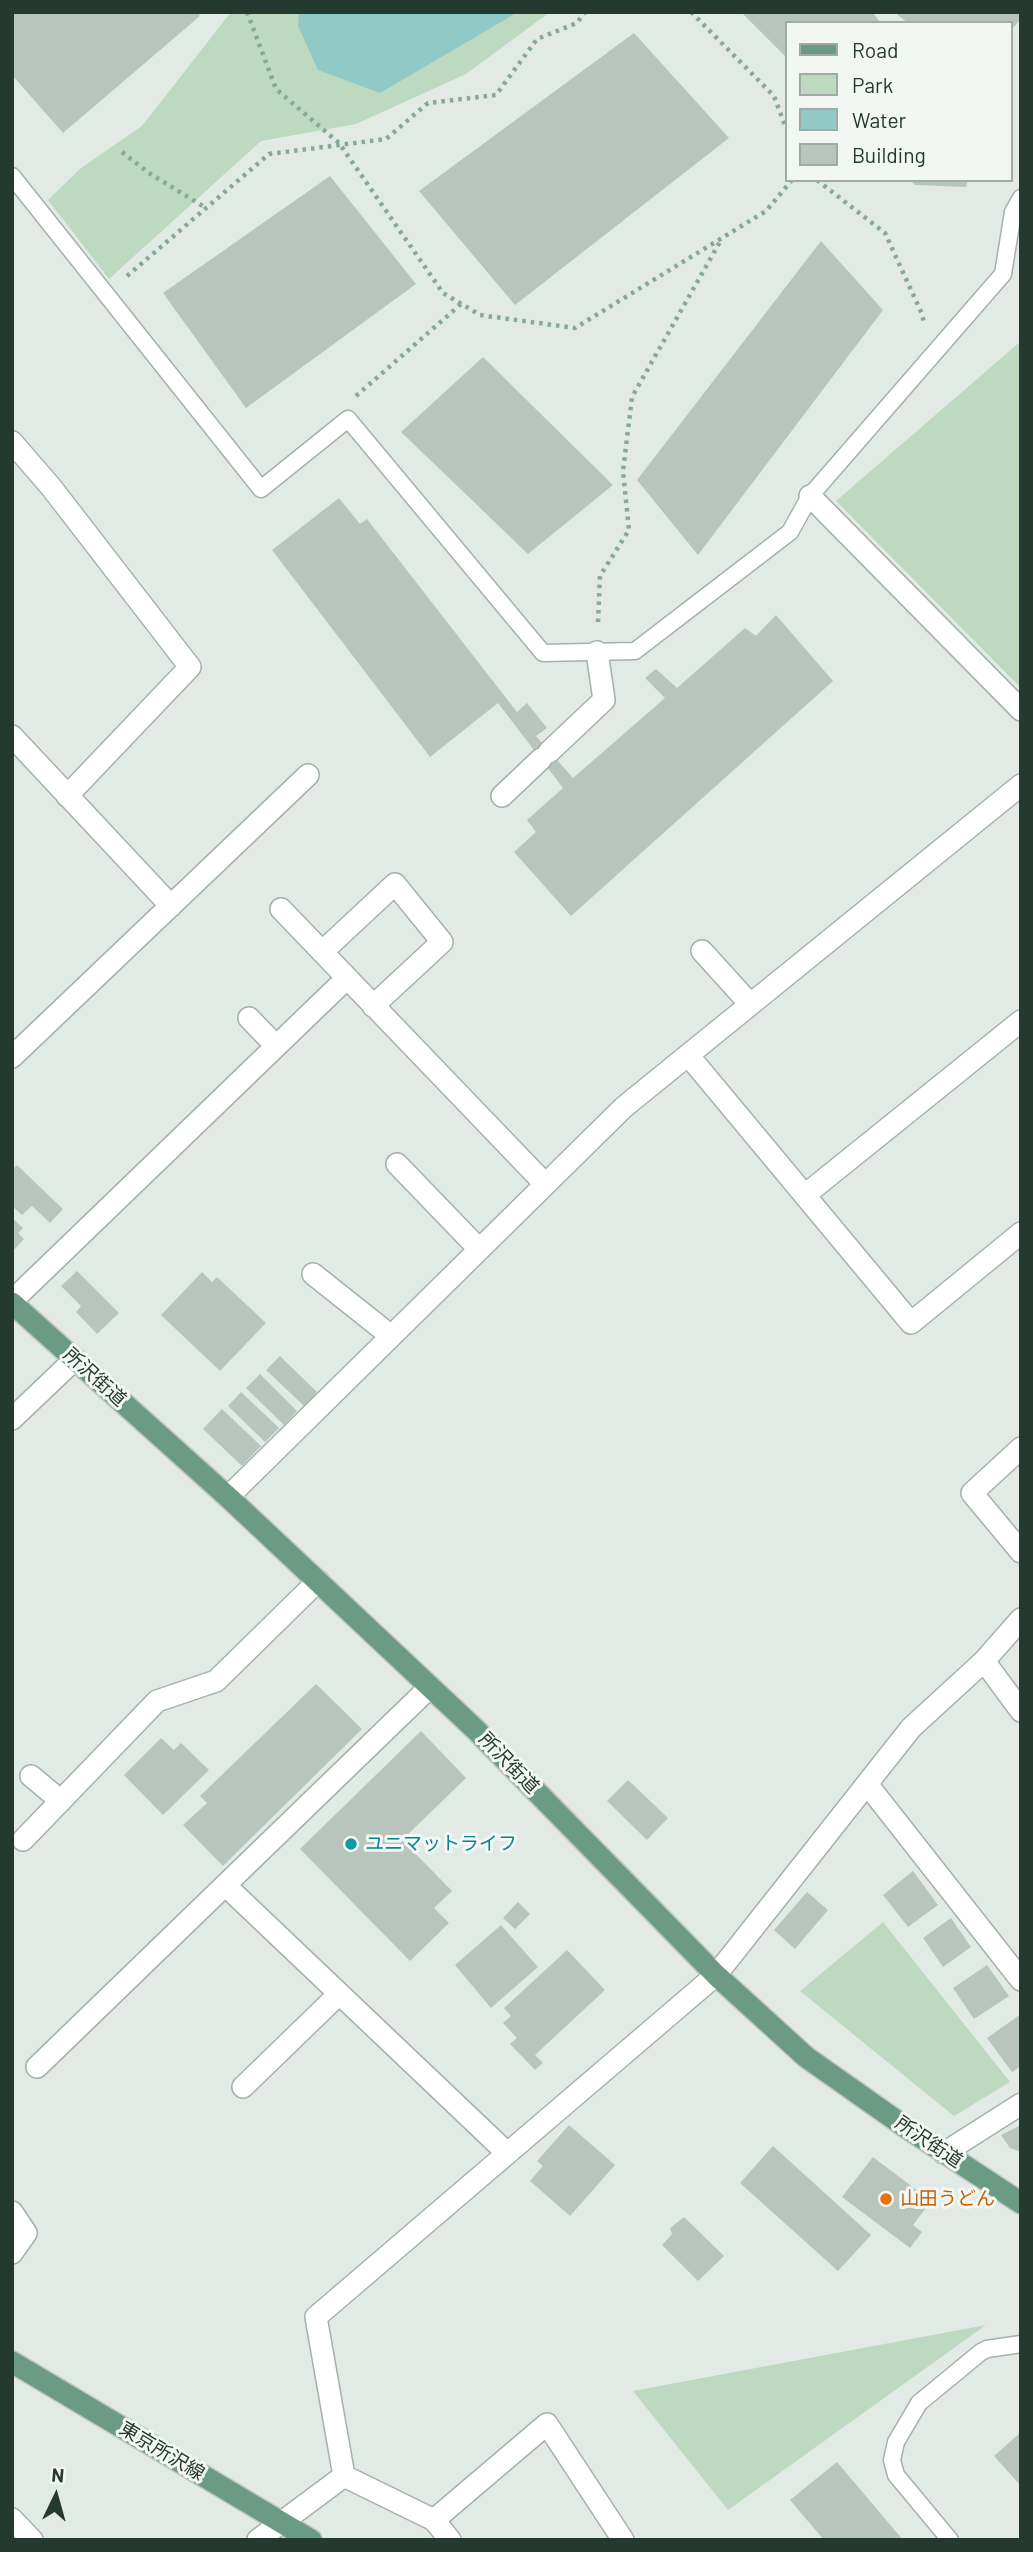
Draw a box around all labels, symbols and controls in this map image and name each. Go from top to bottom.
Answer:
legend [785,21,1012,182]
text: Road [852,37,898,62]
text: Park [852,72,893,97]
text: Water [852,107,906,132]
text: Building [852,142,926,167]
street label: 所沢街道 [59,1343,131,1411]
street label: 所沢街道 [474,1728,544,1798]
place label: ユニマットライフ [365,1833,517,1855]
marker: ユニマットライフ [343,1836,359,1852]
street label: 所沢街道 [891,2111,967,2173]
place label: 山田うどん [900,2188,995,2210]
marker: 山田うどん [878,2191,894,2207]
street label: 東京所沢線 [115,2417,209,2485]
north arrow [21,2461,91,2531]
text: N [51,2463,65,2487]

